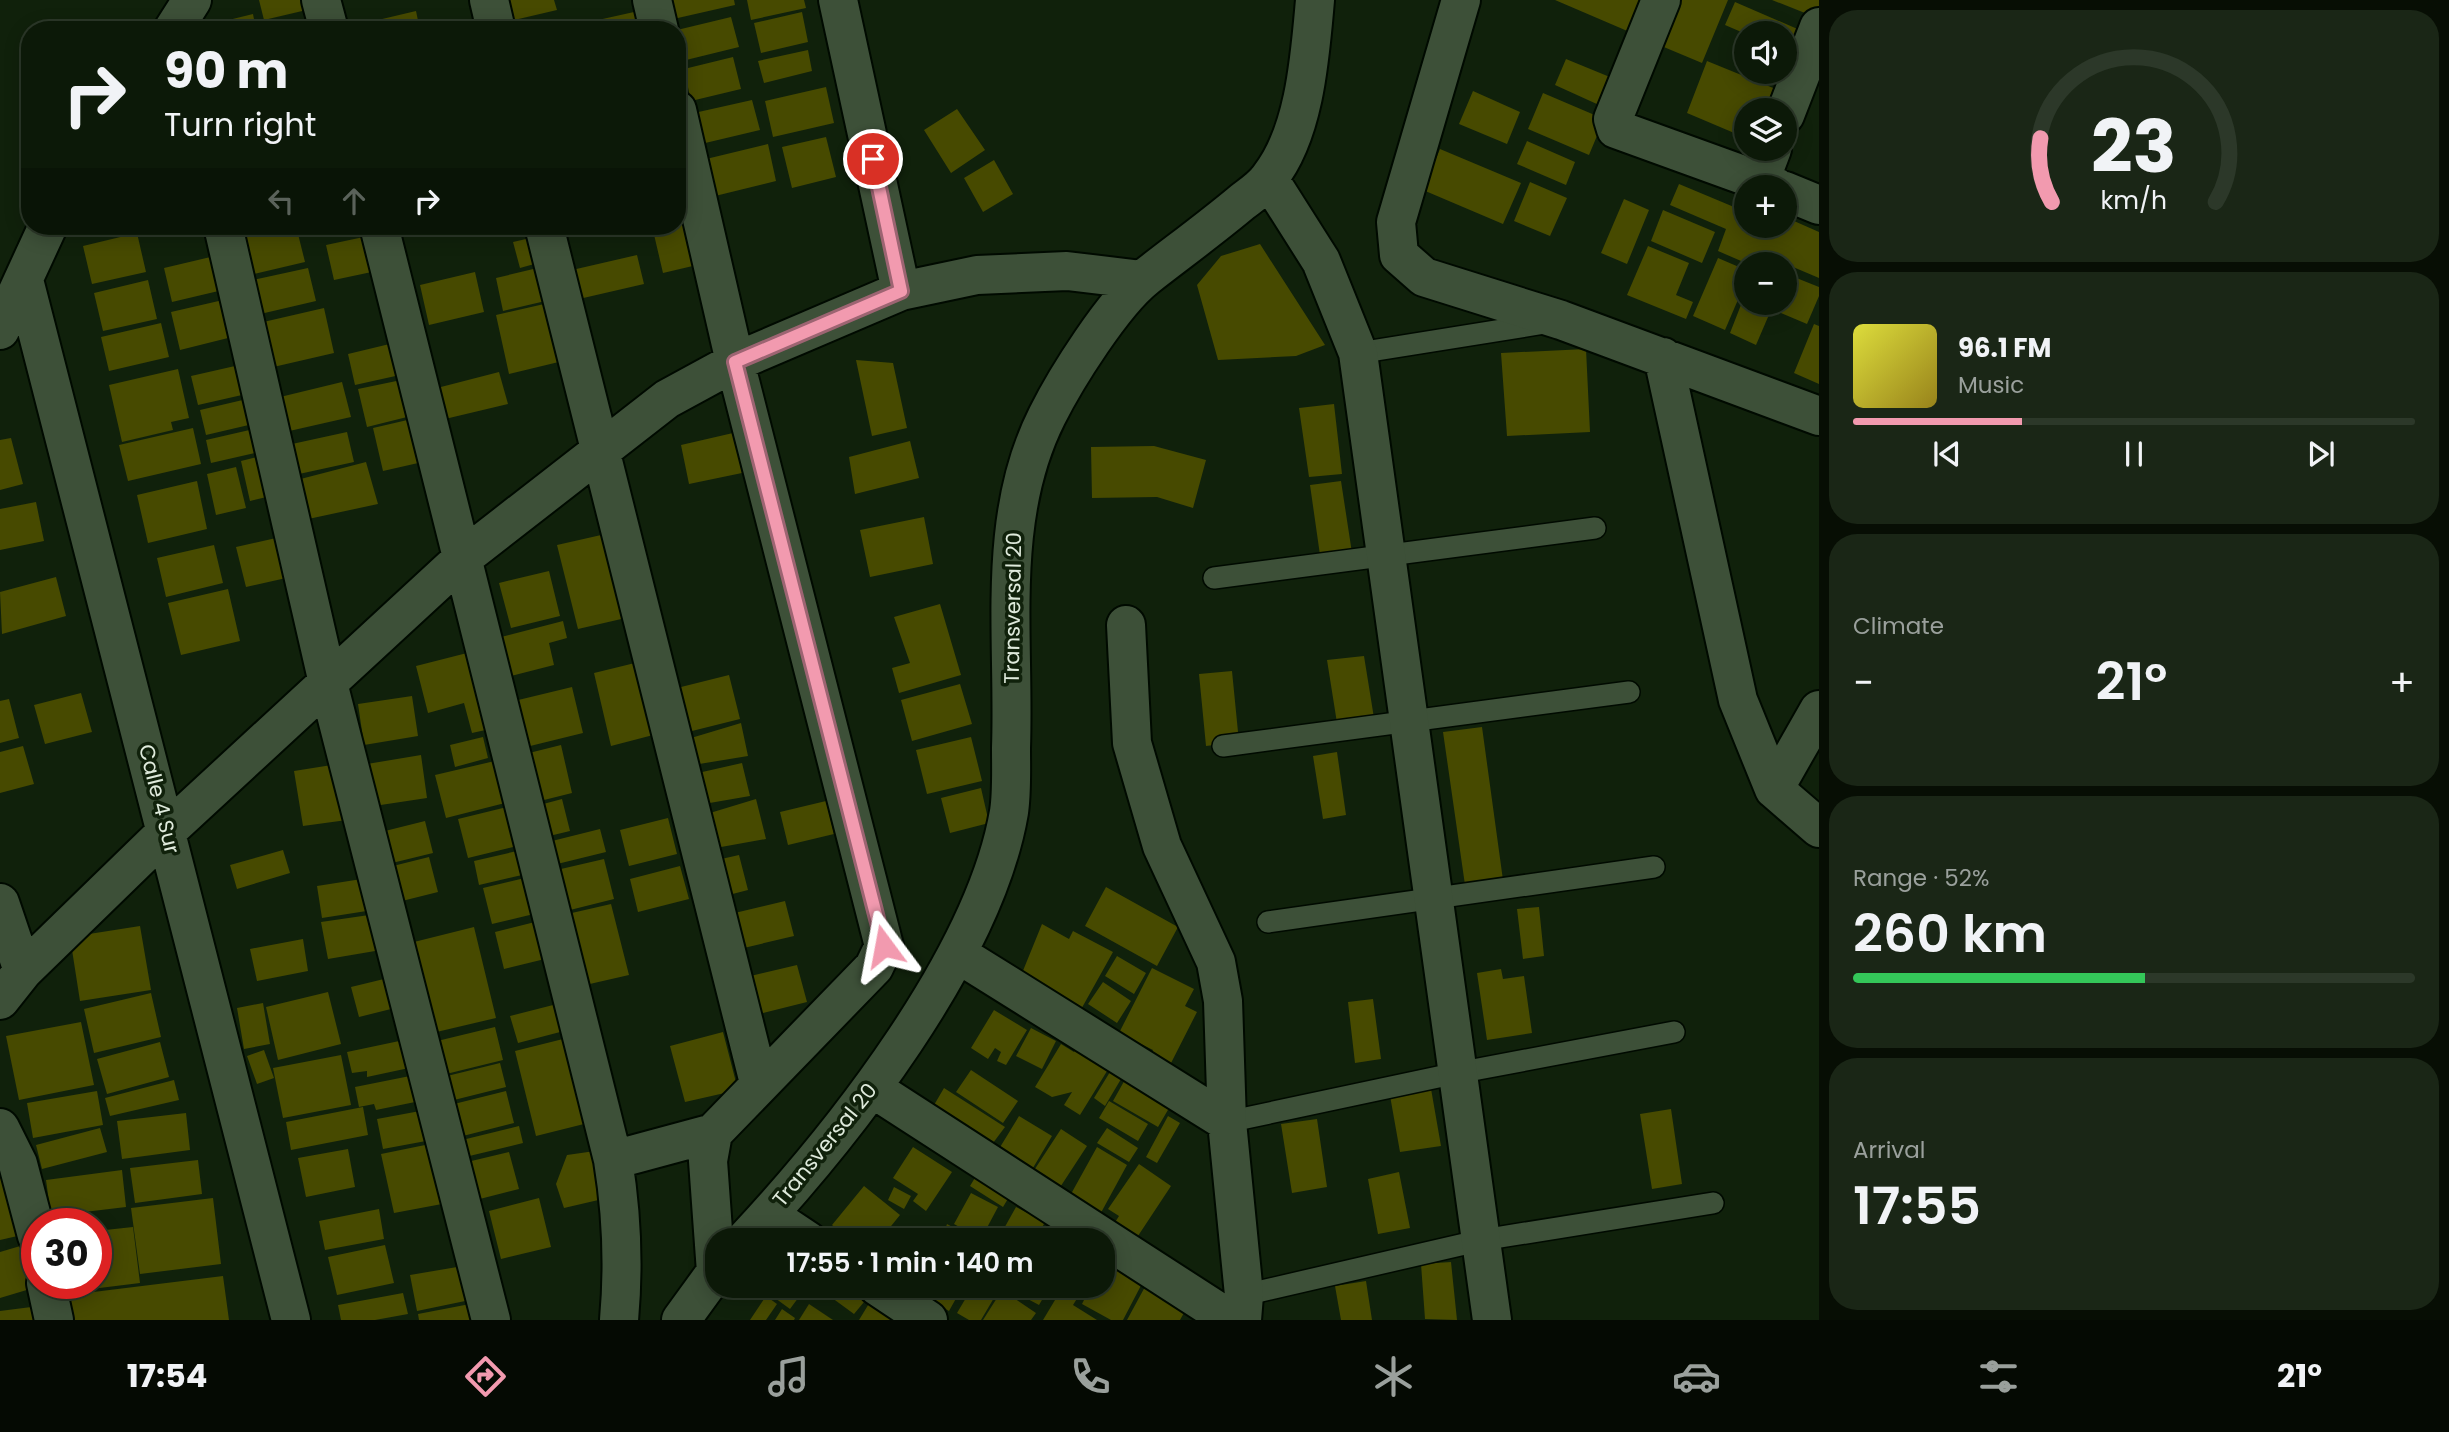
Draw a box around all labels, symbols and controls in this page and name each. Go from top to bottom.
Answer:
map controls [1734,21,1797,315]
button: sound [1734,21,1797,84]
text: 90 m [164,37,288,105]
icon: right [49,49,140,140]
text: 23 [2091,96,2177,197]
button: layers [1734,98,1797,161]
text: Turn right [164,102,316,147]
pin [843,129,903,189]
icon: arrive [854,140,892,178]
button: + [1734,175,1797,238]
icon: left [262,182,300,220]
icon: ahead [335,182,373,220]
icon: right [408,182,446,220]
text: km/h [2101,183,2167,218]
button: − [1734,252,1797,315]
text: 96.1 FM [1958,330,2051,366]
text: Music [1958,369,2024,401]
icon: previous [1928,435,1966,473]
icon: pause [2115,435,2153,473]
icon: next [2302,435,2340,473]
street label: Transversal 20 [997,532,1028,684]
text: Climate [1853,610,1944,642]
text: 21° [2096,645,2167,718]
text: − [1853,656,1874,709]
text: + [2389,656,2415,709]
street label: Calle 4 Sur [132,741,187,857]
text: Range · 52% [1853,862,1989,894]
text: 260 km [1853,897,2047,970]
position arrow [847,909,921,983]
street label: Transversal 20 [766,1077,884,1213]
text: Arrival [1853,1134,1925,1166]
text: 17:55 [1853,1169,1981,1242]
speed limit sign: 30 [21,1208,112,1299]
text: 17:55 · 1 min · 140 m [787,1245,1033,1281]
icon: directions [461,1352,510,1401]
icon: music [764,1352,813,1401]
icon: phone [1066,1352,1115,1401]
icon: climate [1369,1352,1418,1401]
icon: car [1672,1352,1721,1401]
icon: filters [1974,1352,2023,1401]
text: 17:54 [127,1353,208,1398]
text: 21° [2277,1353,2322,1398]

